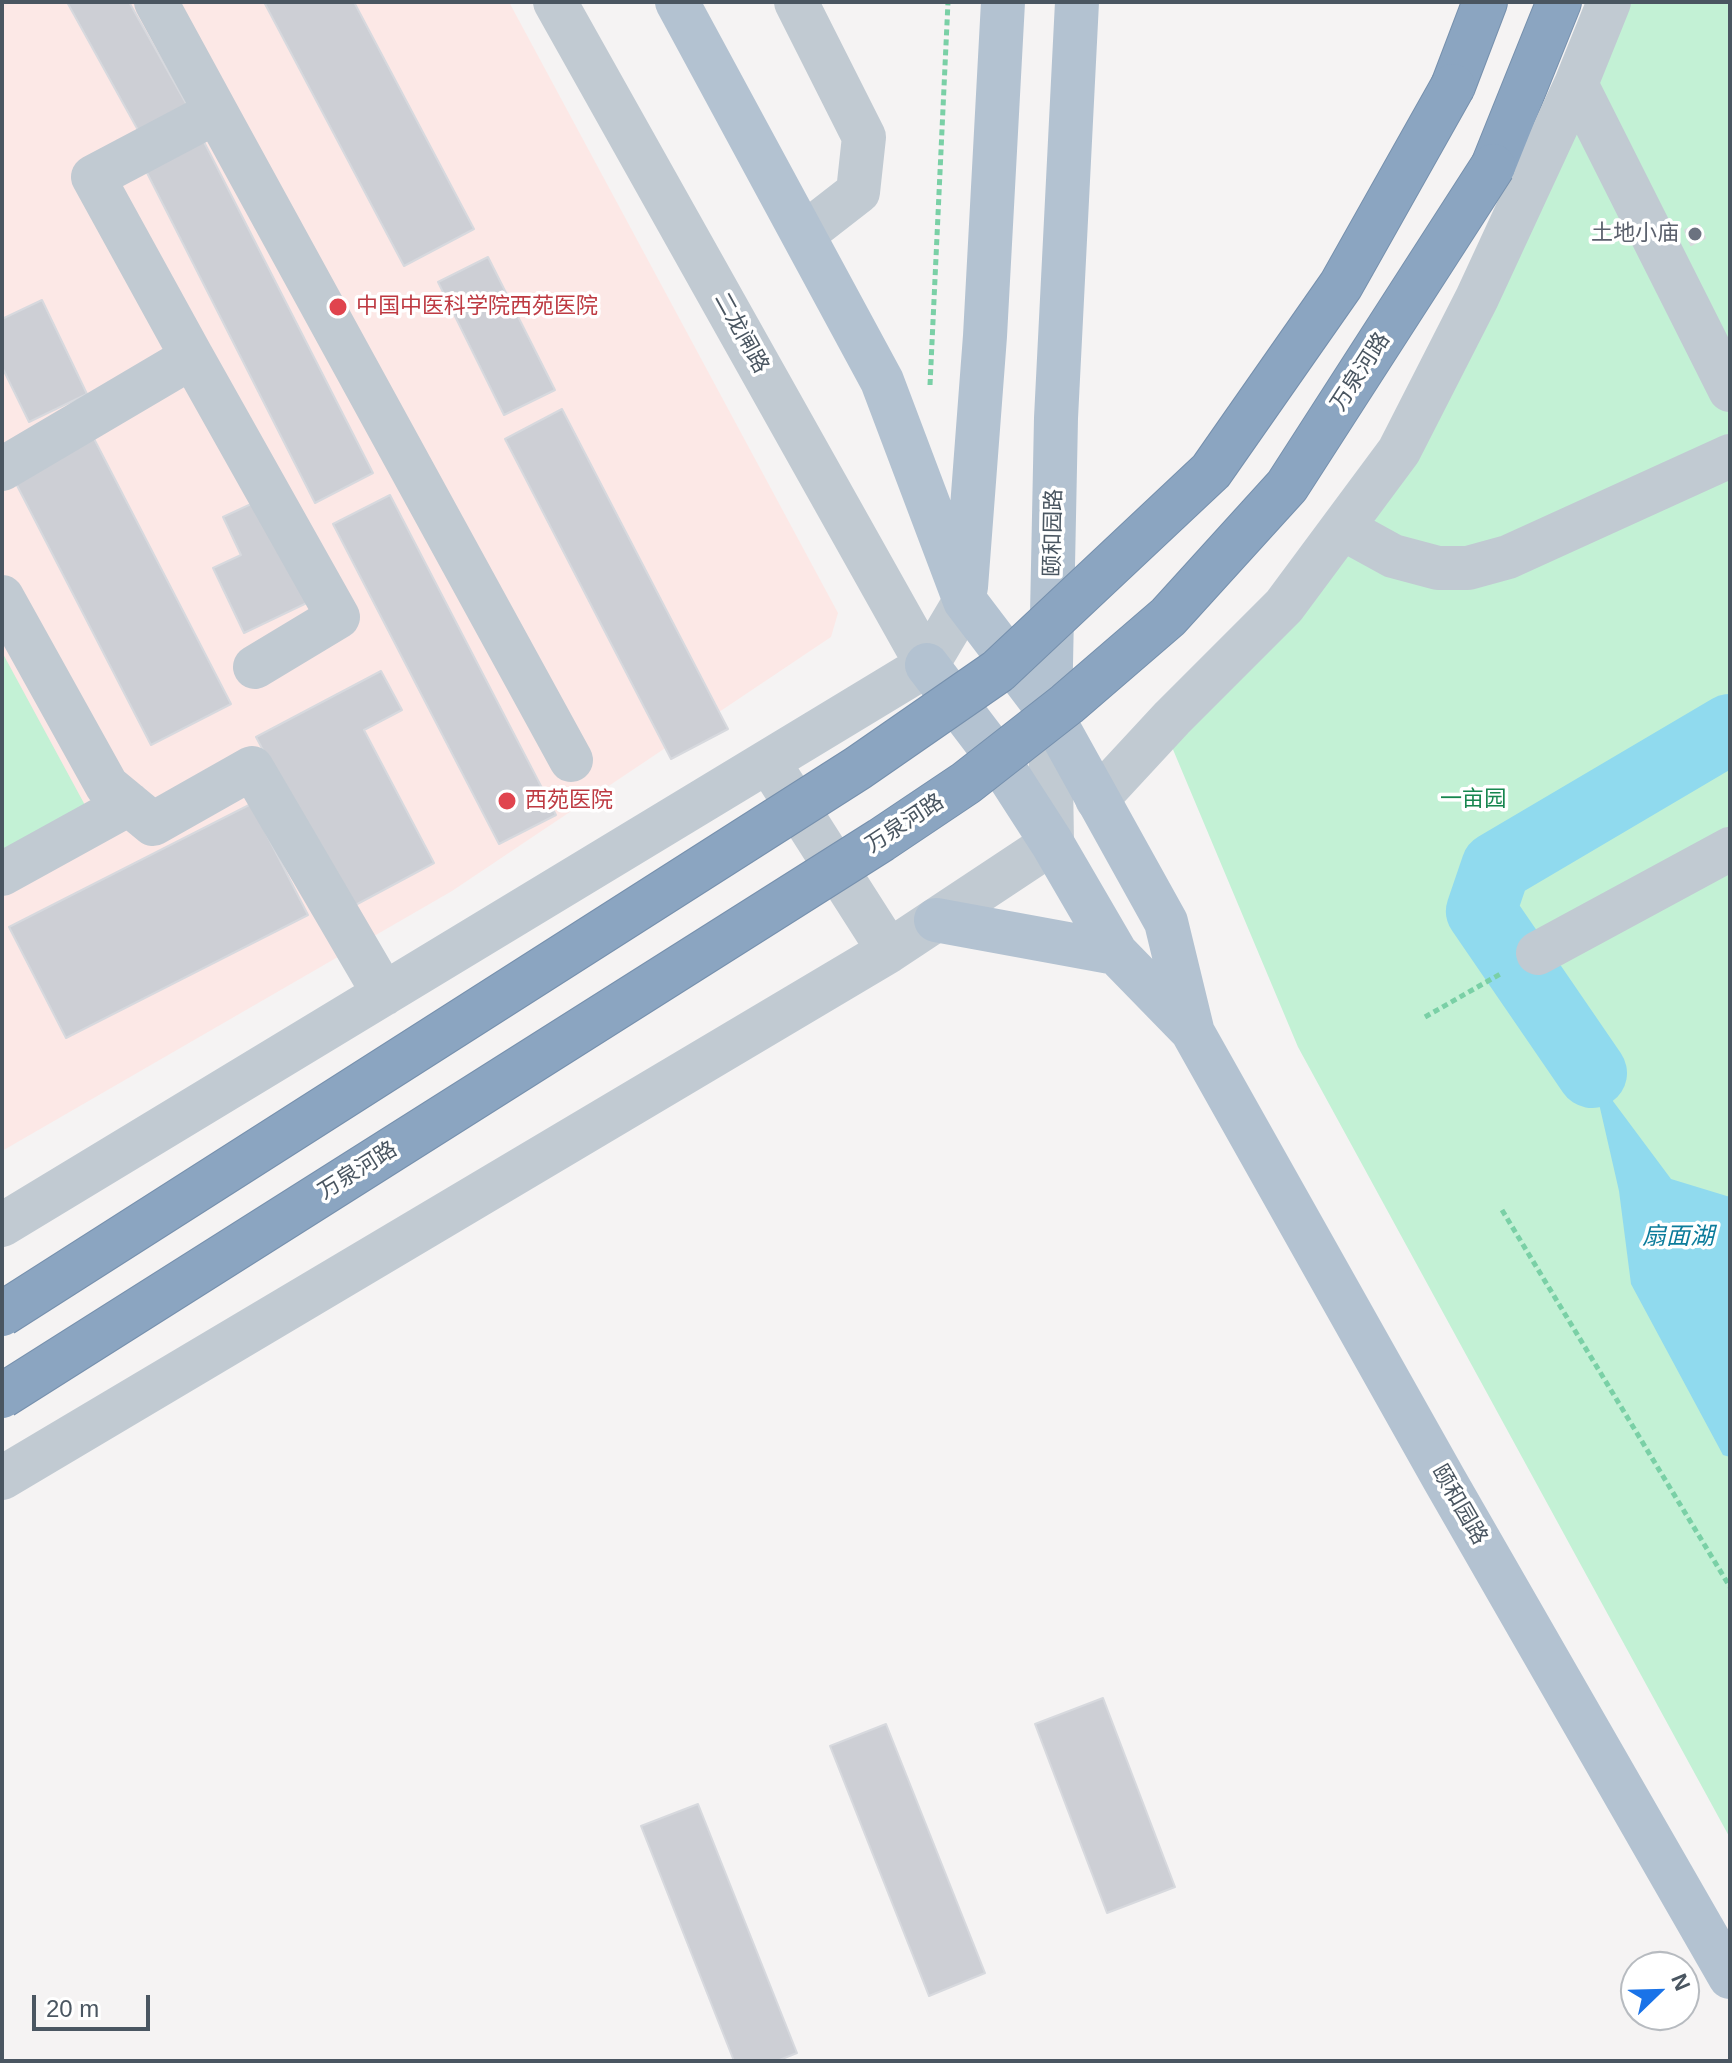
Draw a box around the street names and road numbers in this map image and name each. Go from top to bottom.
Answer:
street label: 二龙闸路 [708,288,774,378]
street label: 万泉河路 [1326,328,1396,416]
street label: 颐和园路 [1040,489,1068,577]
street label: 万泉河路 [861,789,949,859]
street label: 万泉河路 [314,1136,402,1206]
street label: 颐和园路 [1426,1460,1492,1550]

